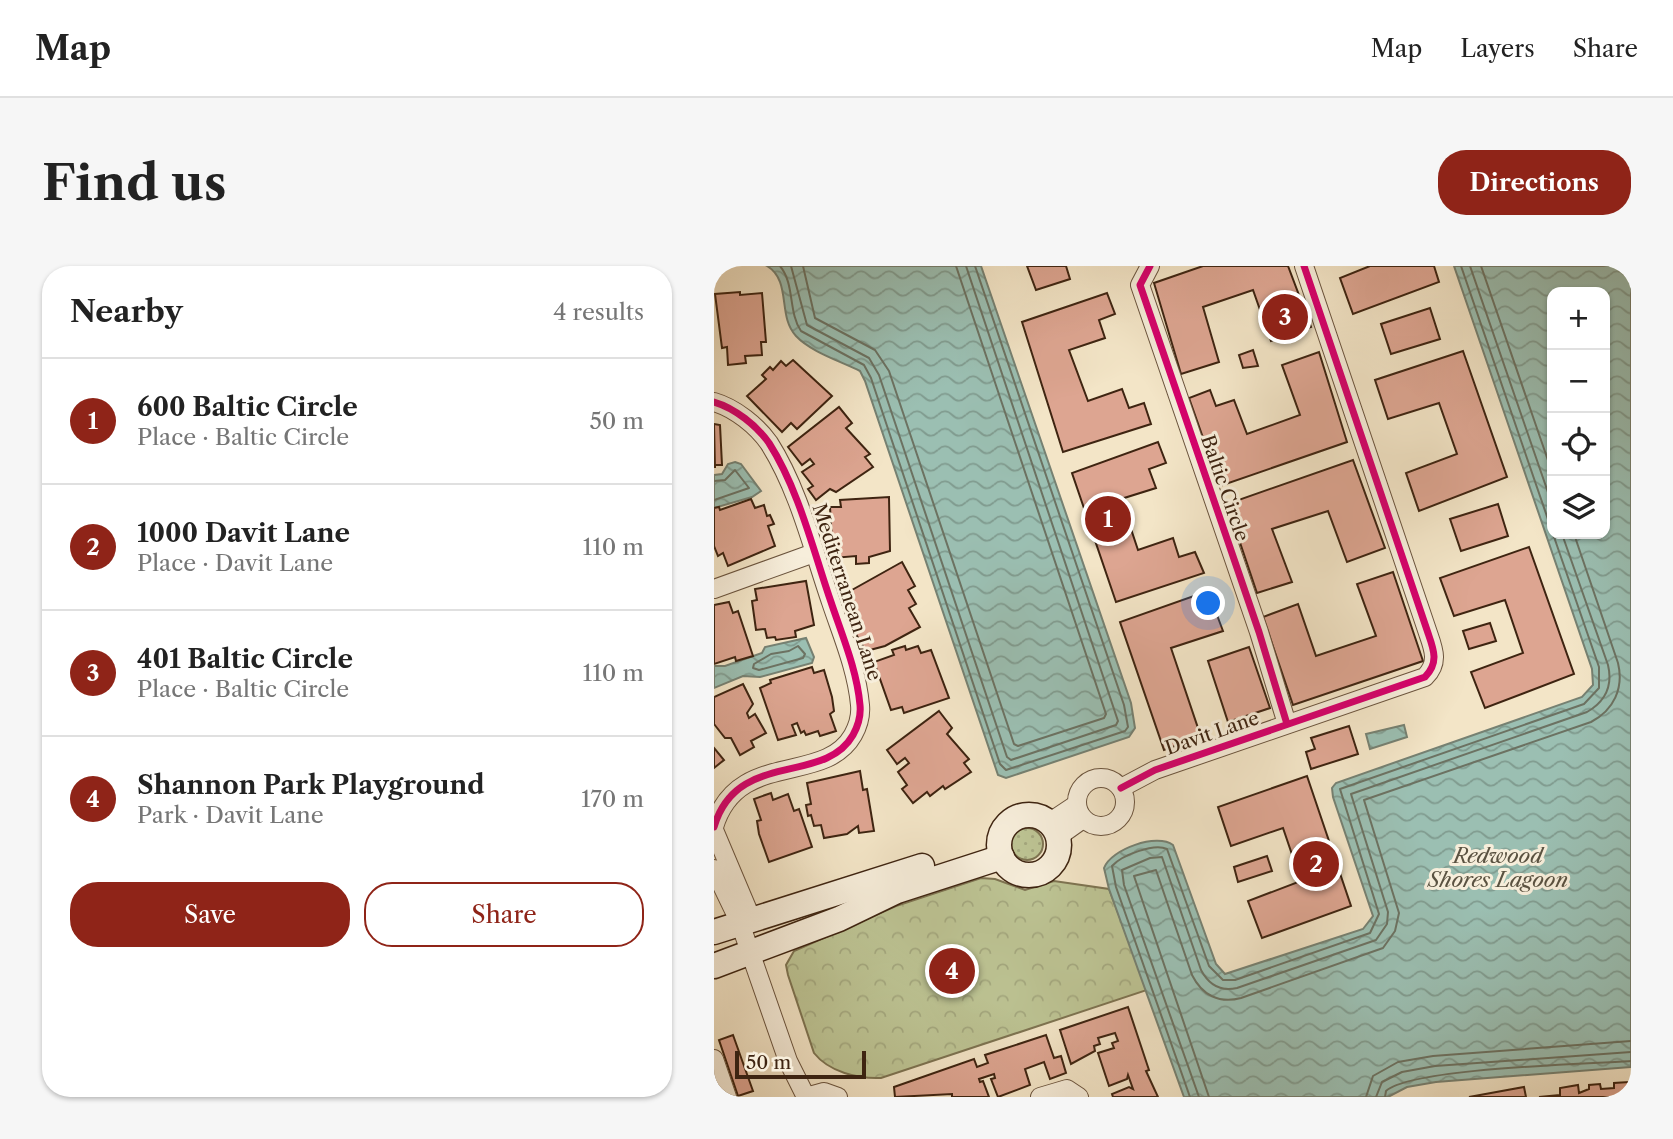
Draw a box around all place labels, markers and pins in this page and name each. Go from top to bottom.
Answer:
pin: 3 [1262,291,1308,343]
pin: 1 [1085,493,1131,545]
pin: 2 [1293,838,1339,890]
pin: 4 [929,945,975,997]

